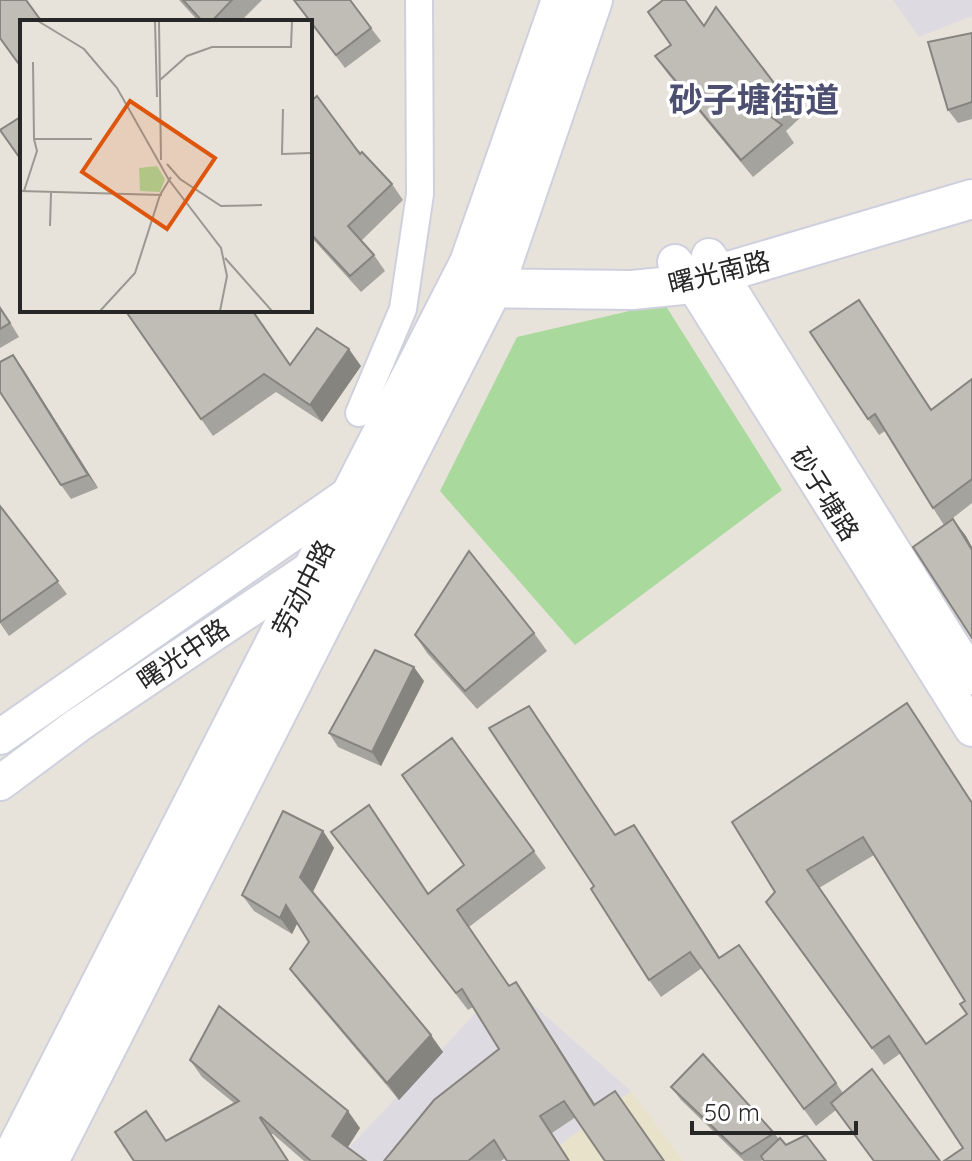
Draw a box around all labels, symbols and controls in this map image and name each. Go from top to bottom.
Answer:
inset map [20,20,312,312]
district label: 砂子塘街道 [669,78,839,121]
street label: 曙光南路 [665,243,773,301]
street label: 砂子塘路 [783,441,867,547]
street label: 劳动中路 [265,534,341,642]
street label: 曙光中路 [131,611,235,697]
scale bar [692,1085,856,1135]
text: 50 m [704,1097,760,1127]

